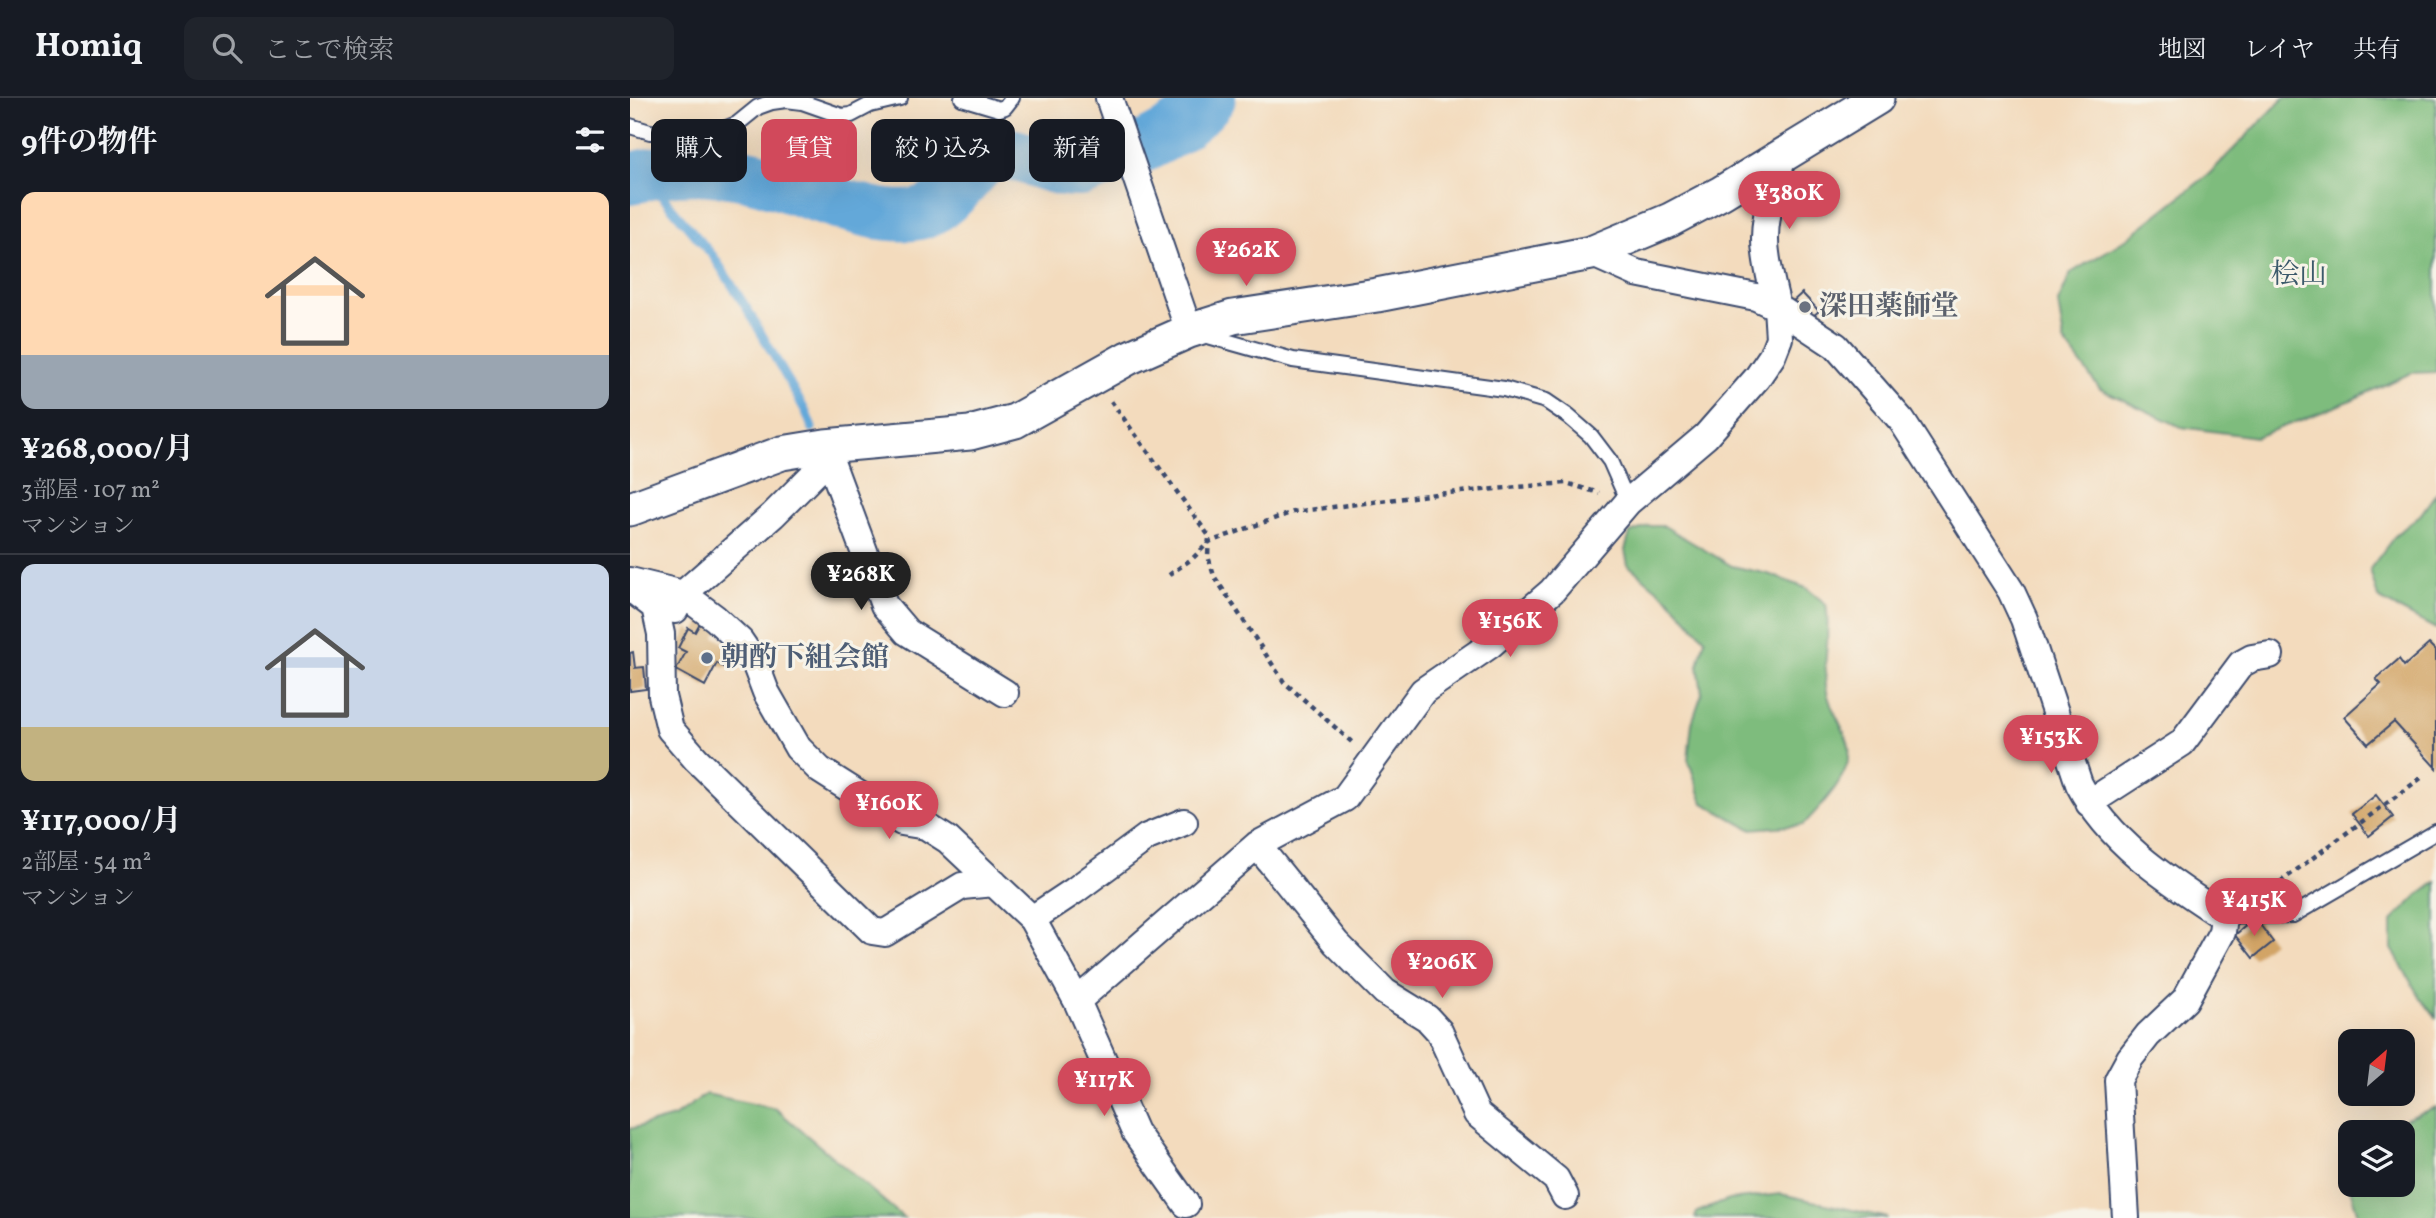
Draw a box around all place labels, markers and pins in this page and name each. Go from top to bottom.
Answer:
pin: ¥380K [1740,172,1838,231]
pin: ¥262K [1197,228,1295,288]
place label: 深田薬師堂 [1819,288,1959,327]
marker: 深田薬師堂 [1797,299,1813,315]
pin: ¥268K [812,552,910,612]
pin: ¥156K [1461,600,1559,659]
place label: 朝酌下組会館 [721,639,889,678]
marker: 朝酌下組会館 [699,650,715,666]
pin: ¥153K [2002,716,2100,775]
pin: ¥160K [840,782,938,841]
pin: ¥415K [2205,878,2303,938]
pin: ¥206K [1393,940,1491,1000]
pin: ¥117K [1055,1058,1153,1118]

